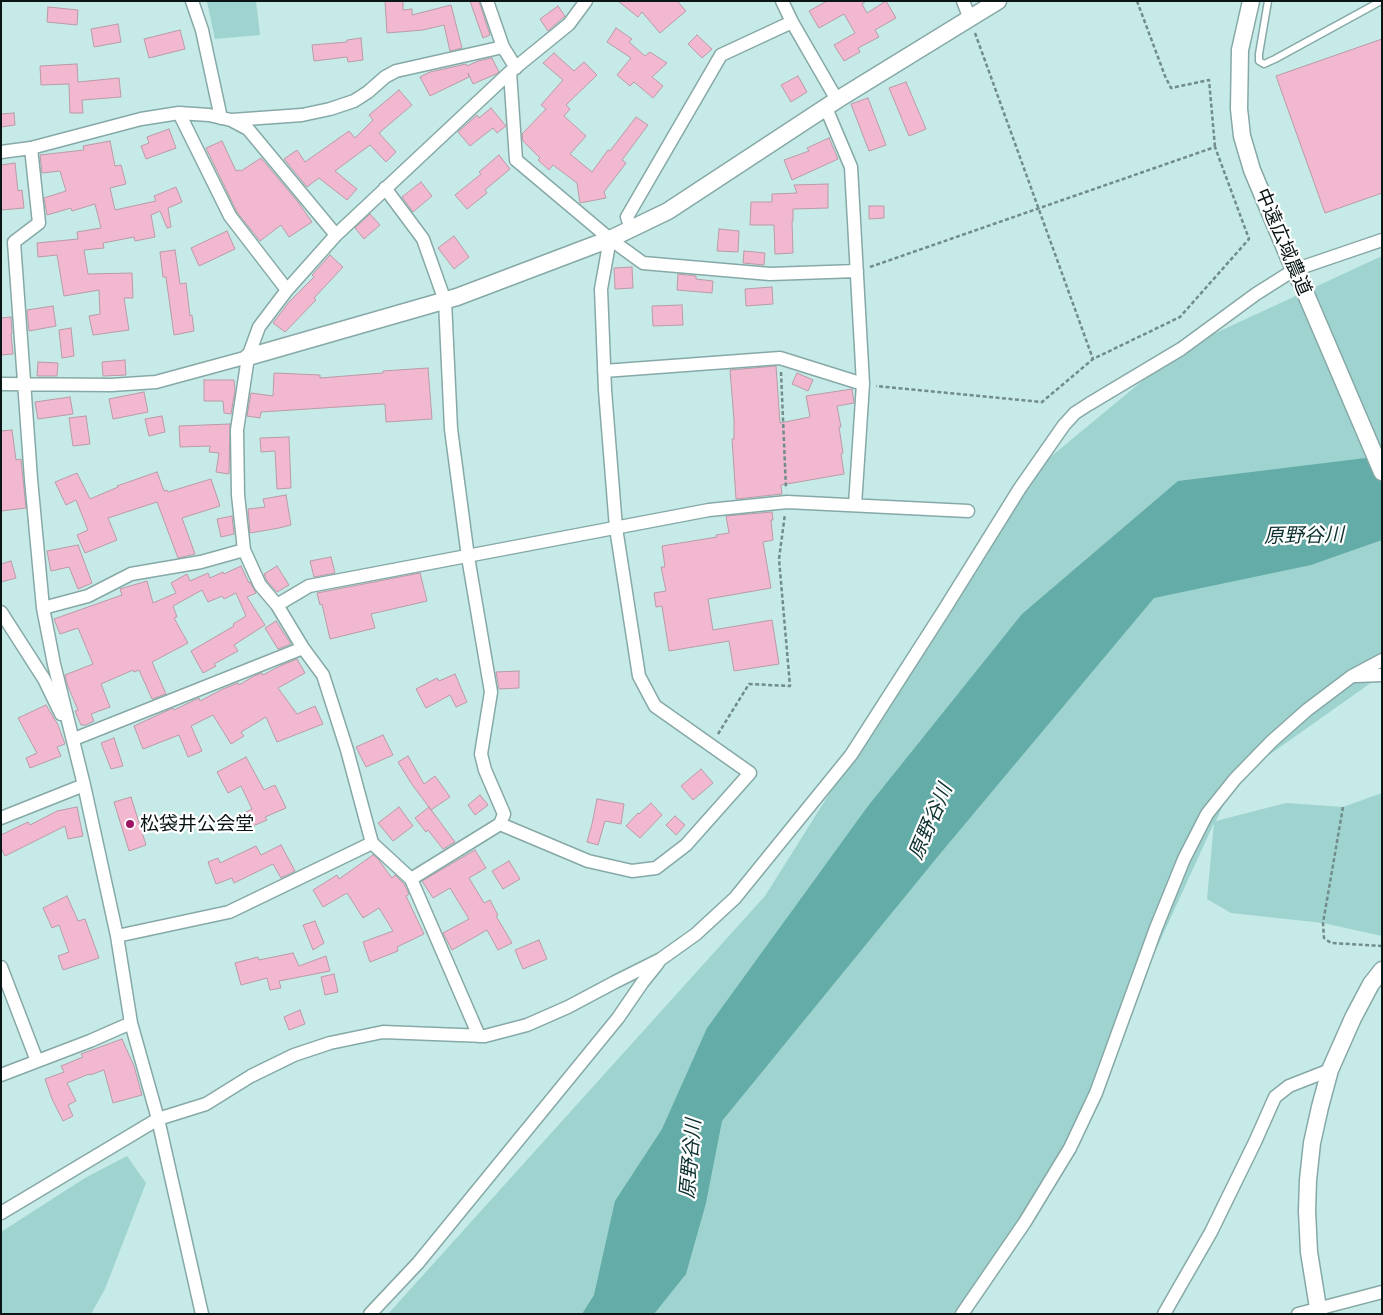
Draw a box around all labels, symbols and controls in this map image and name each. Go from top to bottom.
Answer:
street label: 中遠広域農道 [1250,185,1316,299]
water label: 原野谷川 [1264,523,1344,549]
water label: 原野谷川 [904,780,958,864]
place label: 松袋井公会堂 [140,813,254,835]
marker: 松袋井公会堂 [124,818,136,830]
water label: 原野谷川 [676,1118,706,1200]

